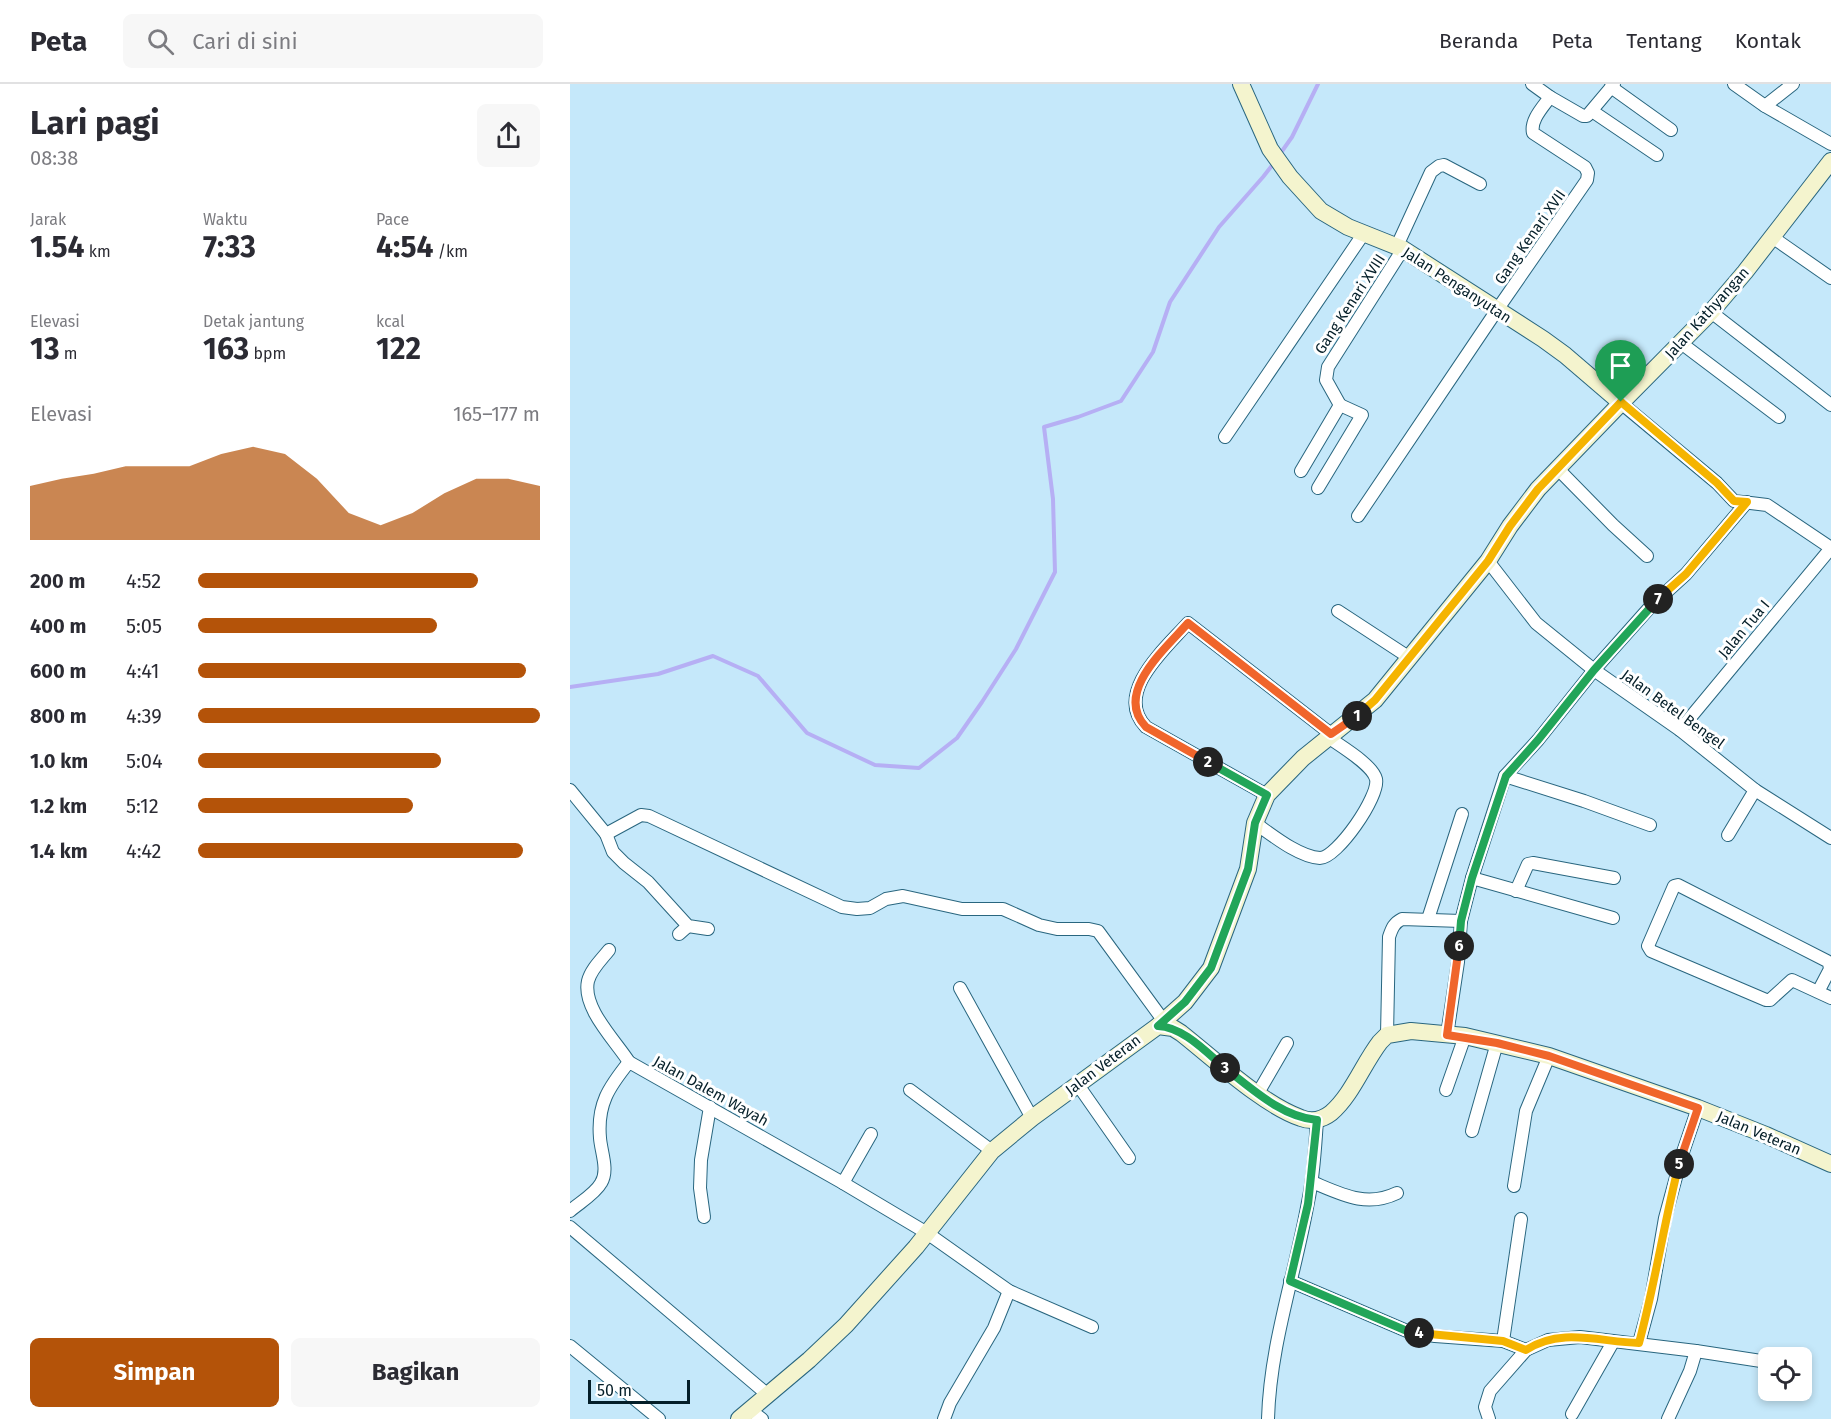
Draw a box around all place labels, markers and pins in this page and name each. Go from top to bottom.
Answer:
pin [1595,340,1646,402]
pin: 7 [1643,584,1673,614]
pin: 1 [1342,701,1372,731]
pin: 2 [1193,747,1223,777]
pin: 6 [1444,931,1474,961]
pin: 3 [1210,1053,1240,1083]
pin: 5 [1664,1149,1694,1179]
pin: 4 [1404,1318,1434,1348]

